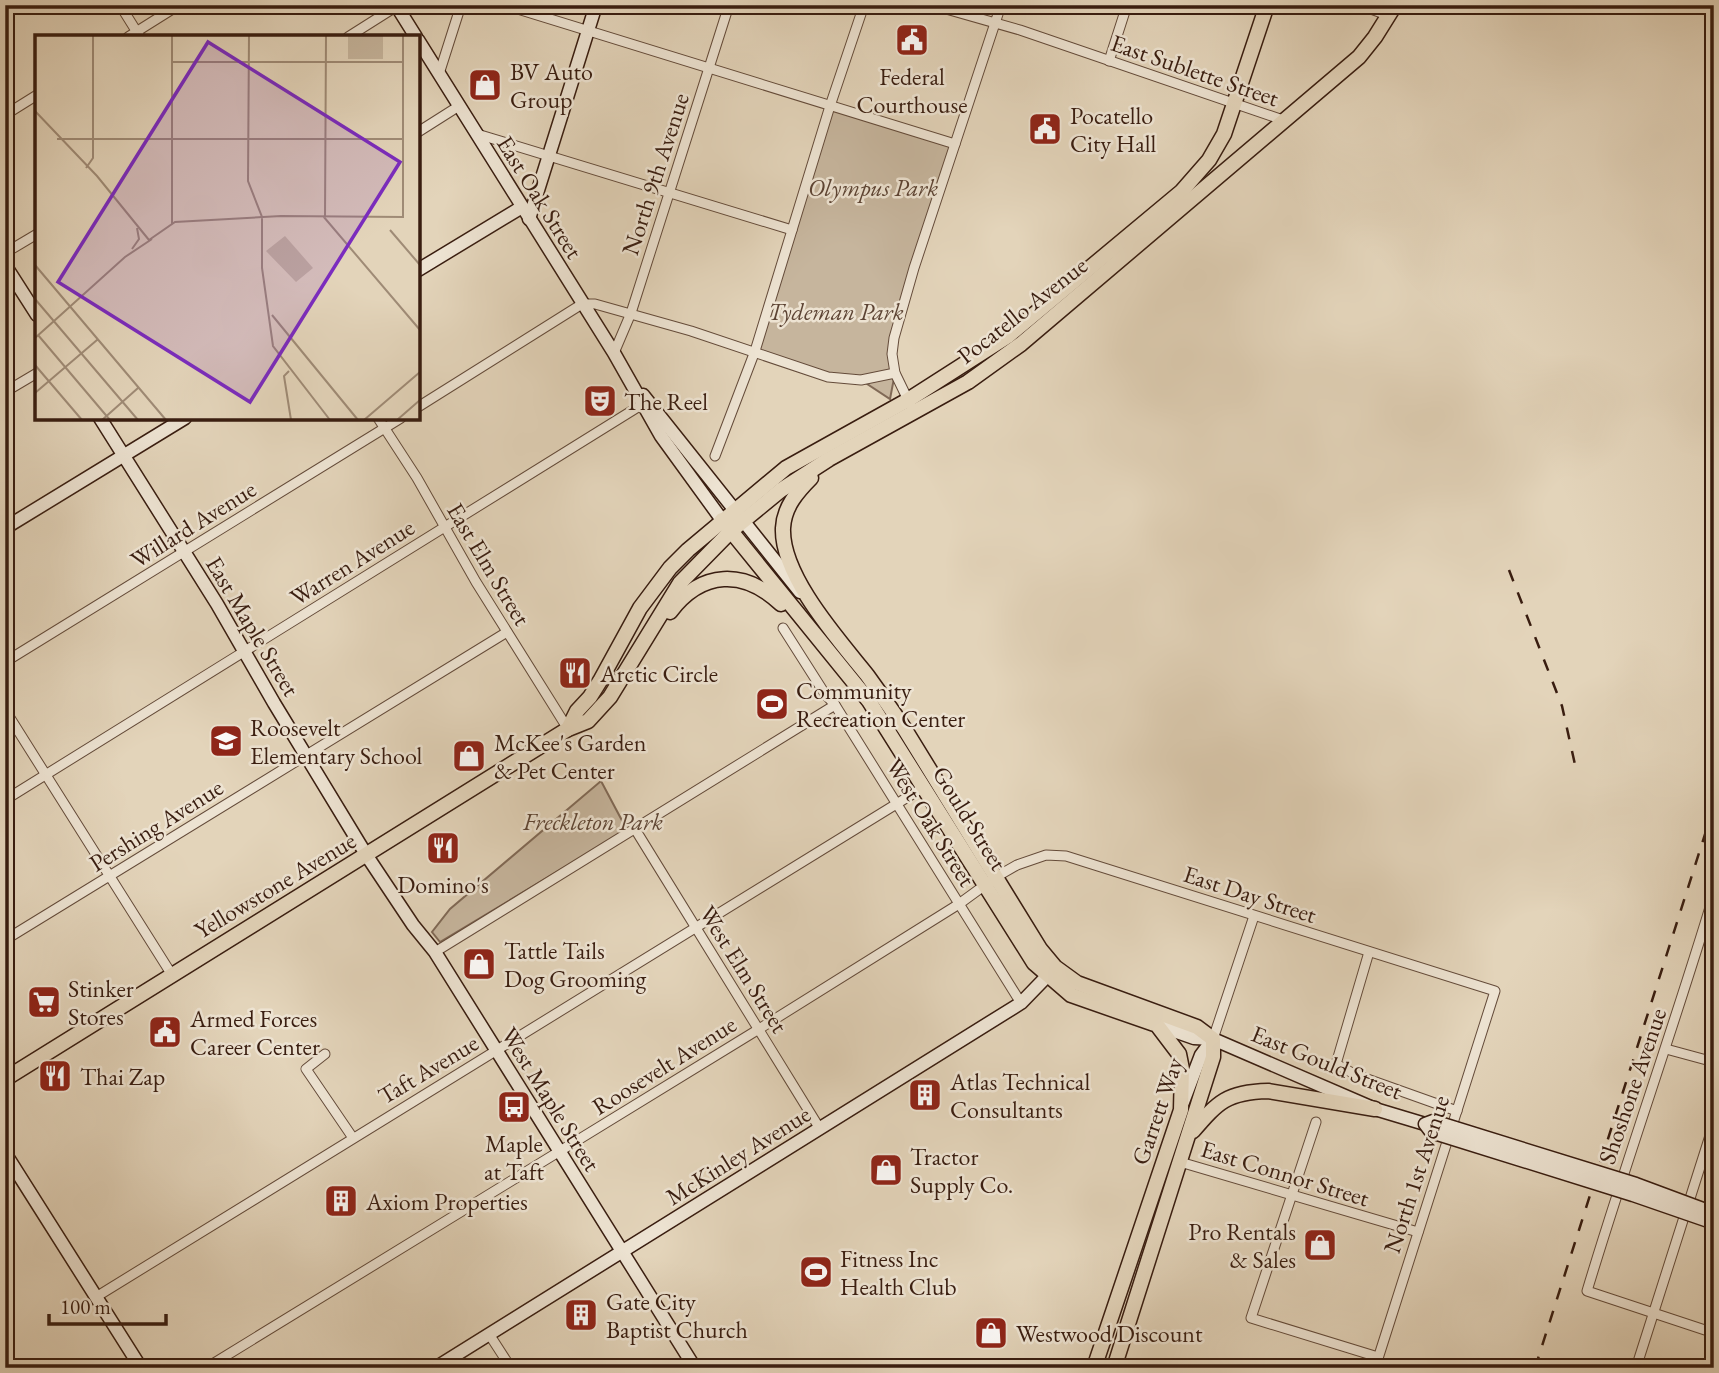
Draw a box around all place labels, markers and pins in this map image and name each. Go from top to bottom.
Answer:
public building icon: Federal Courthouse [893,21,931,59]
place label: BV Auto Group [510,56,593,115]
place label: Federal Courthouse [856,61,968,120]
shop icon: BV Auto Group [466,66,504,104]
place label: Pocatello City Hall [1070,100,1157,159]
public building icon: Pocatello City Hall [1026,110,1064,148]
theatre icon: The Reel [581,382,619,420]
place label: The Reel [624,386,708,417]
restaurant icon: Arctic Circle [556,654,594,692]
place label: Arctic Circle [599,658,718,689]
place label: Community Recreation Center [796,675,965,734]
sports icon: Community Recreation Center [753,685,791,723]
place label: Roosevelt Elementary School [250,712,422,771]
school or university icon: Roosevelt Elementary School [207,722,245,760]
place label: McKee's Garden & Pet Center [494,727,647,786]
shop icon: McKee's Garden & Pet Center [450,737,488,775]
restaurant icon: Domino's [424,829,462,867]
place label: Domino's [397,869,489,900]
place label: Tattle Tails Dog Grooming [504,935,647,994]
shop icon: Tattle Tails Dog Grooming [460,945,498,983]
place label: Stinker Stores [68,973,134,1032]
supermarket icon: Stinker Stores [25,983,63,1021]
place label: Armed Forces Career Center [189,1003,320,1062]
public building icon: Armed Forces Career Center [146,1013,184,1051]
restaurant icon: Thai Zap [36,1057,74,1095]
place label: Thai Zap [80,1061,165,1092]
place label: Atlas Technical Consultants [949,1066,1090,1125]
building icon: Atlas Technical Consultants [906,1076,944,1114]
bus stop icon: Maple at Taft [495,1088,533,1126]
place label: Maple at Taft [484,1128,545,1187]
place label: Tractor Supply Co. [910,1141,1013,1200]
shop icon: Tractor Supply Co. [867,1151,905,1189]
building icon: Axiom Properties [322,1182,360,1220]
place label: Axiom Properties [365,1186,528,1217]
place label: Pro Rentals & Sales [1188,1216,1296,1275]
shop icon: Pro Rentals & Sales [1301,1226,1339,1264]
place label: Fitness Inc Health Club [840,1243,957,1302]
sports icon: Fitness Inc Health Club [797,1253,835,1291]
place label: Gate City Baptist Church [606,1286,748,1345]
building icon: Gate City Baptist Church [562,1296,600,1334]
shop icon: Westwood Discount [972,1314,1010,1352]
place label: Westwood Discount [1016,1318,1203,1349]

